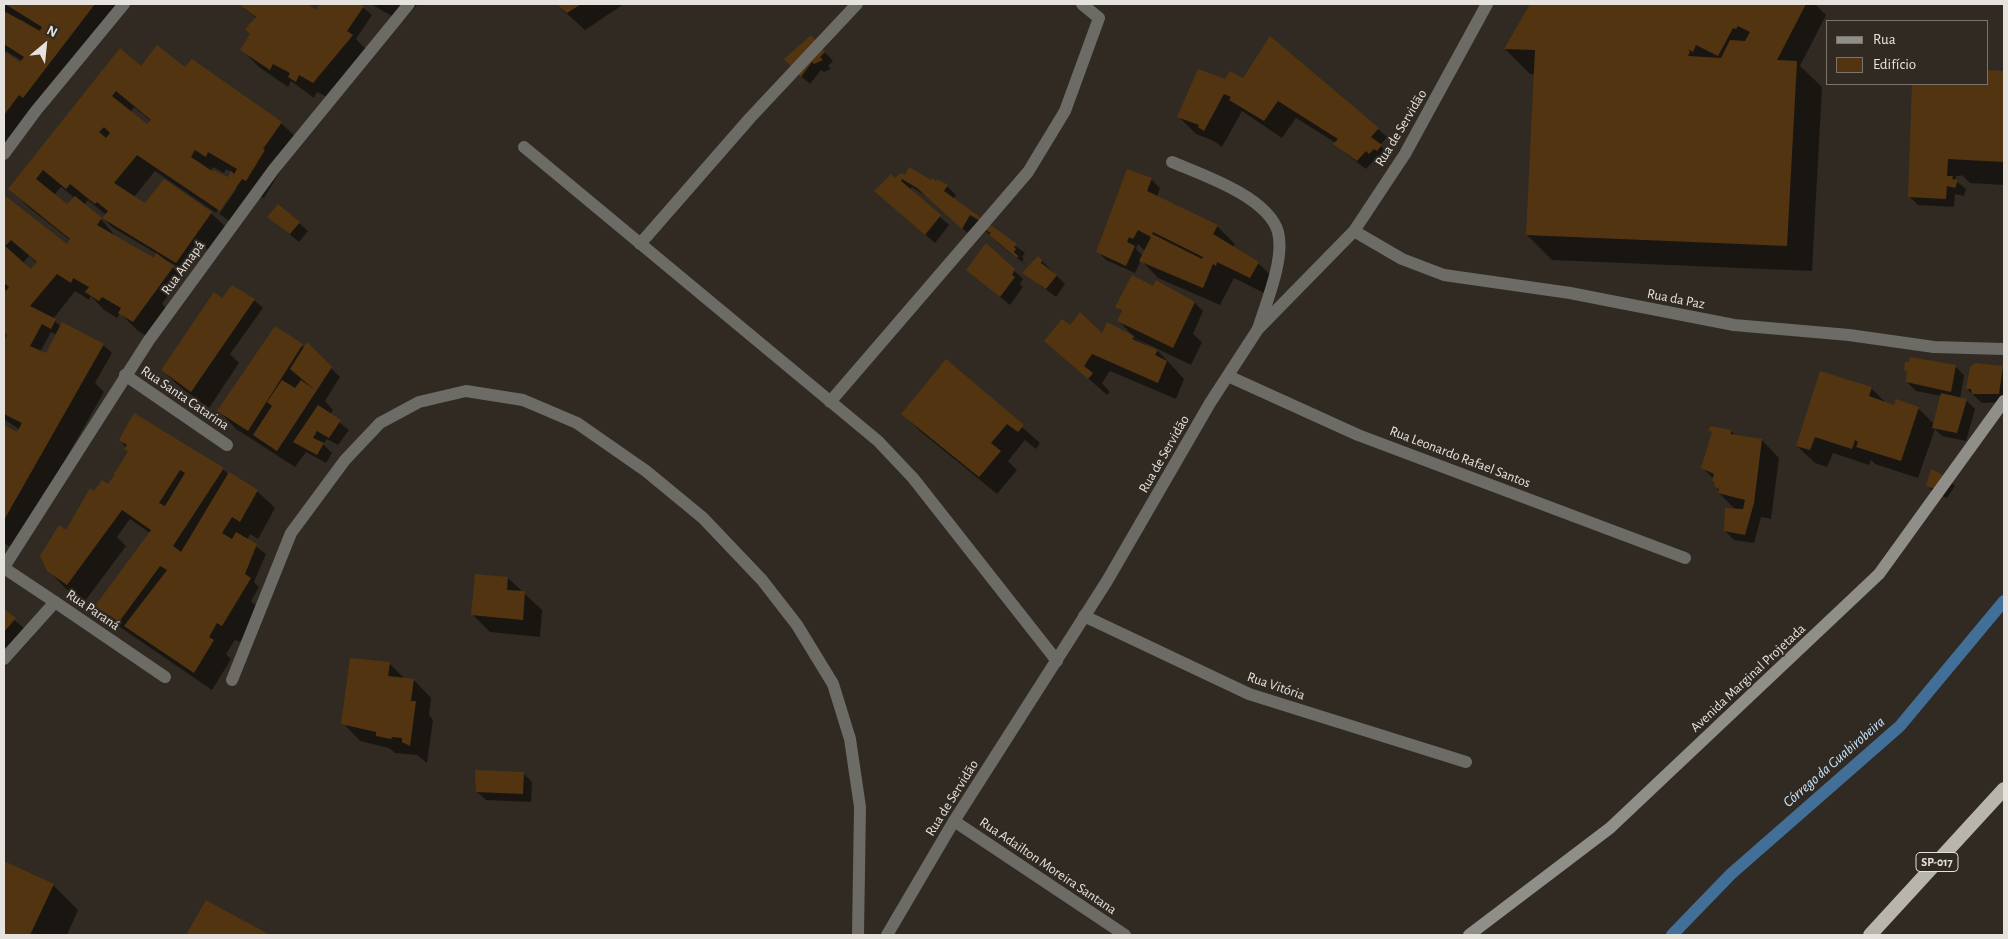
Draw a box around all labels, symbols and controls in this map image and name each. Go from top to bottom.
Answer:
north arrow [20,20,70,70]
legend [1826,20,1988,85]
text: N [44,23,60,40]
text: Rua [1873,32,1896,47]
text: Edifício [1873,57,1916,72]
street label: Rua de Servidão [1371,86,1431,170]
street label: Rua Amapá [158,238,208,298]
street label: Rua da Paz [1646,285,1706,313]
street label: Rua Santa Catarina [138,362,232,434]
street label: Rua de Servidão [1135,412,1193,496]
street label: Rua Leonardo Rafael Santos [1387,422,1533,492]
street label: Rua Paraná [63,586,123,634]
street label: Avenida Marginal Projetada [1687,620,1809,736]
street label: Rua Vitória [1245,668,1307,704]
water label: Córrego da Guabirobeira [1779,713,1889,811]
street label: Rua de Servidão [922,757,982,839]
street label: Rua Adailton Moreira Santana [976,814,1120,918]
road number: SP-017 [1916,852,1958,872]

